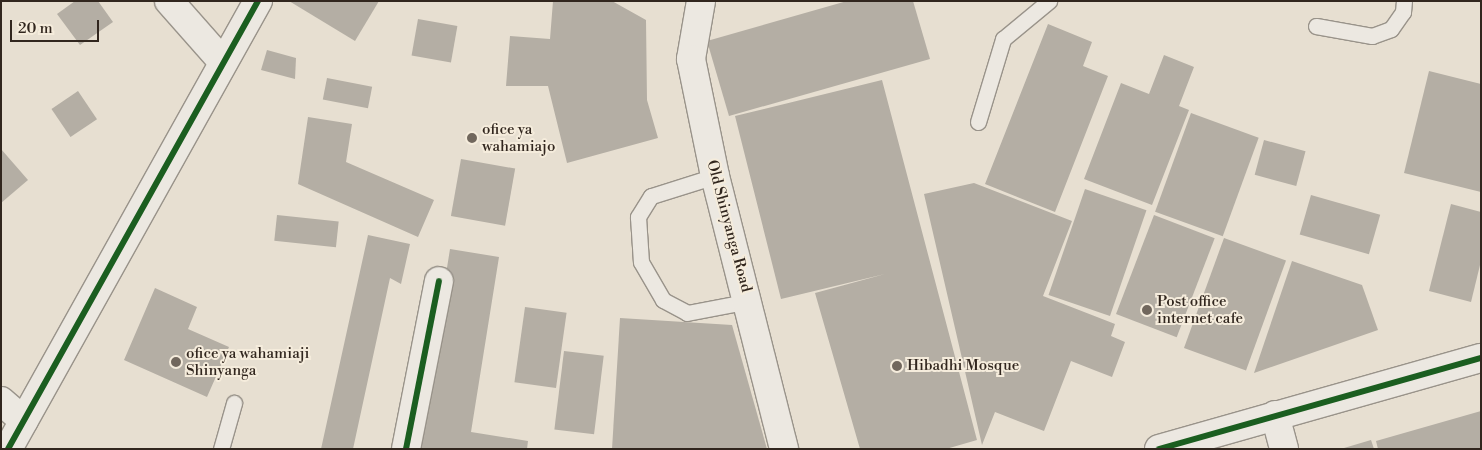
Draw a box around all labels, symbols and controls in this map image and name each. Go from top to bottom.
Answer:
scale bar [12,10,101,42]
text: 20 m [18,19,53,38]
place label: ofice ya wahamiajo [482,120,555,155]
marker: ofice ya wahamiajo [466,132,478,144]
street label: Old Shinyanga Road [703,158,755,294]
place label: Post office internet cafe [1157,292,1243,327]
marker: Post office internet cafe [1141,304,1153,316]
place label: ofice ya wahamiaji Shinyanga [186,344,310,379]
marker: ofice ya wahamiaji Shinyanga [170,356,182,368]
place label: Hibadhi Mosque [907,357,1019,375]
marker: Hibadhi Mosque [891,360,903,372]

